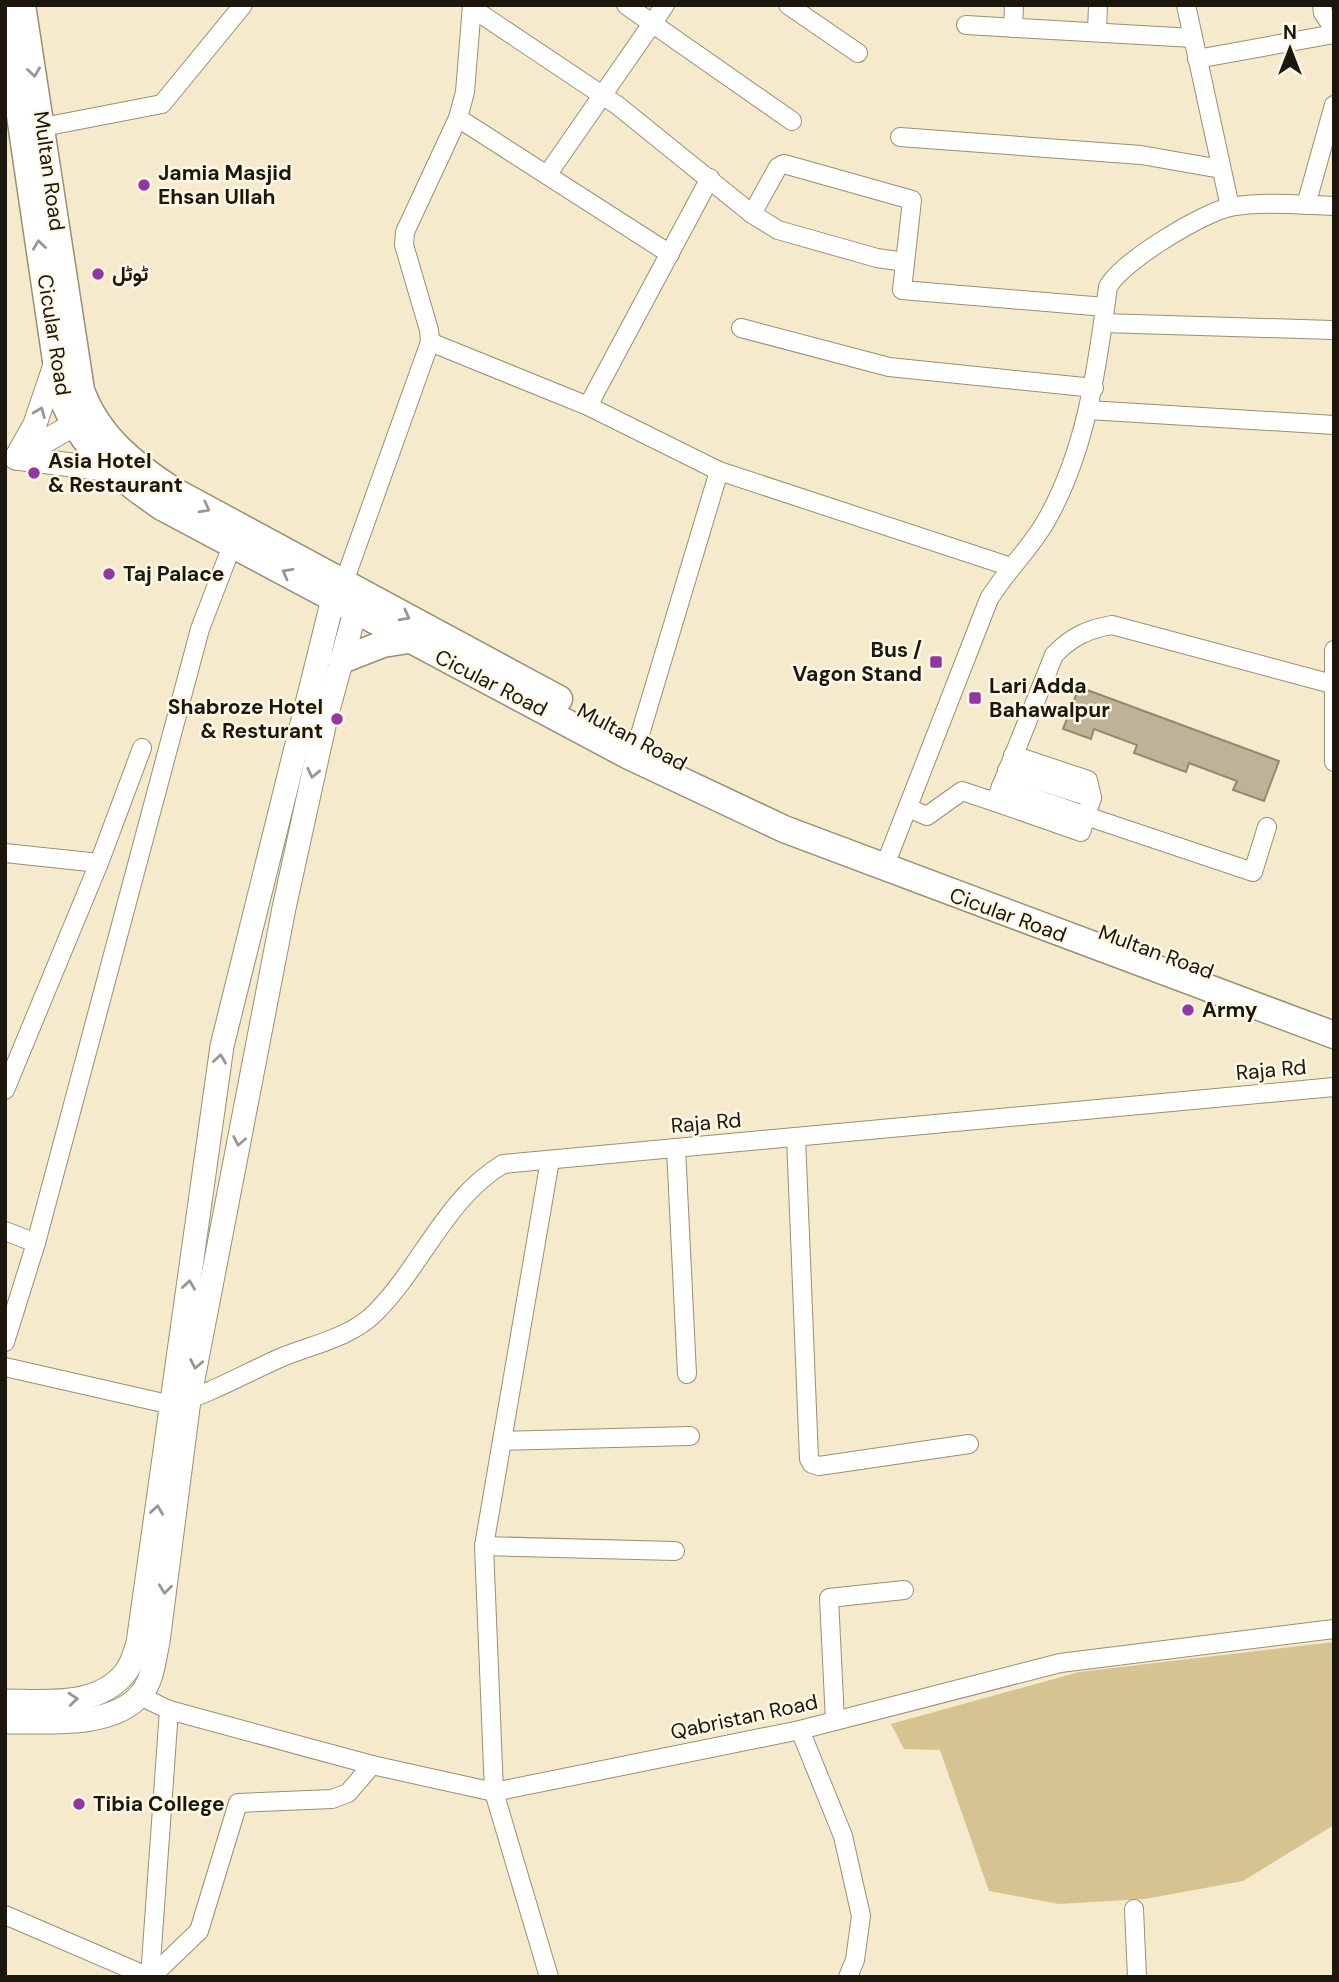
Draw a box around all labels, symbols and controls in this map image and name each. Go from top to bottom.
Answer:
north arrow [1255,14,1325,84]
text: N [1283,20,1297,45]
one-way arrow [26,66,41,78]
street label: Multan Road [27,109,71,233]
place label: Jamia Masjid Ehsan Ullah [158,159,292,211]
marker: Jamia Masjid Ehsan Ullah [136,177,152,193]
one-way arrow [32,239,47,250]
place label: ٹوٹل [112,260,149,288]
marker: ٹوٹل [90,266,106,282]
street label: Cicular Road [31,272,77,398]
one-way arrow [31,407,45,419]
place label: Asia Hotel & Restaurant [48,447,183,499]
marker: Asia Hotel & Restaurant [26,465,42,481]
one-way arrow [198,499,210,513]
place label: Taj Palace [123,560,225,588]
marker: Taj Palace [101,566,117,582]
one-way arrow [281,568,294,581]
one-way arrow [398,607,411,621]
place label: Bus / Vagon Stand [793,636,922,688]
street label: Cicular Road [430,643,552,723]
marker: Bus / Vagon Stand [928,654,944,670]
place label: Lari Adda Bahawalpur [989,672,1110,724]
marker: Lari Adda Bahawalpur [967,690,983,706]
place label: Shabroze Hotel & Resturant [168,693,323,745]
street label: Multan Road [572,696,692,778]
marker: Shabroze Hotel & Resturant [329,711,345,727]
one-way arrow [307,767,322,779]
street label: Cicular Road [946,881,1070,949]
street label: Multan Road [1095,918,1217,986]
place label: Army [1202,996,1258,1024]
marker: Army [1180,1002,1196,1018]
street label: Raja Rd [1235,1053,1307,1087]
one-way arrow [212,1054,227,1065]
street label: Raja Rd [670,1106,742,1140]
one-way arrow [232,1135,247,1147]
one-way arrow [181,1279,196,1291]
one-way arrow [190,1358,205,1370]
one-way arrow [149,1504,164,1516]
one-way arrow [157,1583,172,1595]
street label: Qabristan Road [668,1688,820,1746]
one-way arrow [68,1691,79,1706]
place label: Tibia College [93,1790,225,1818]
marker: Tibia College [71,1796,87,1812]

